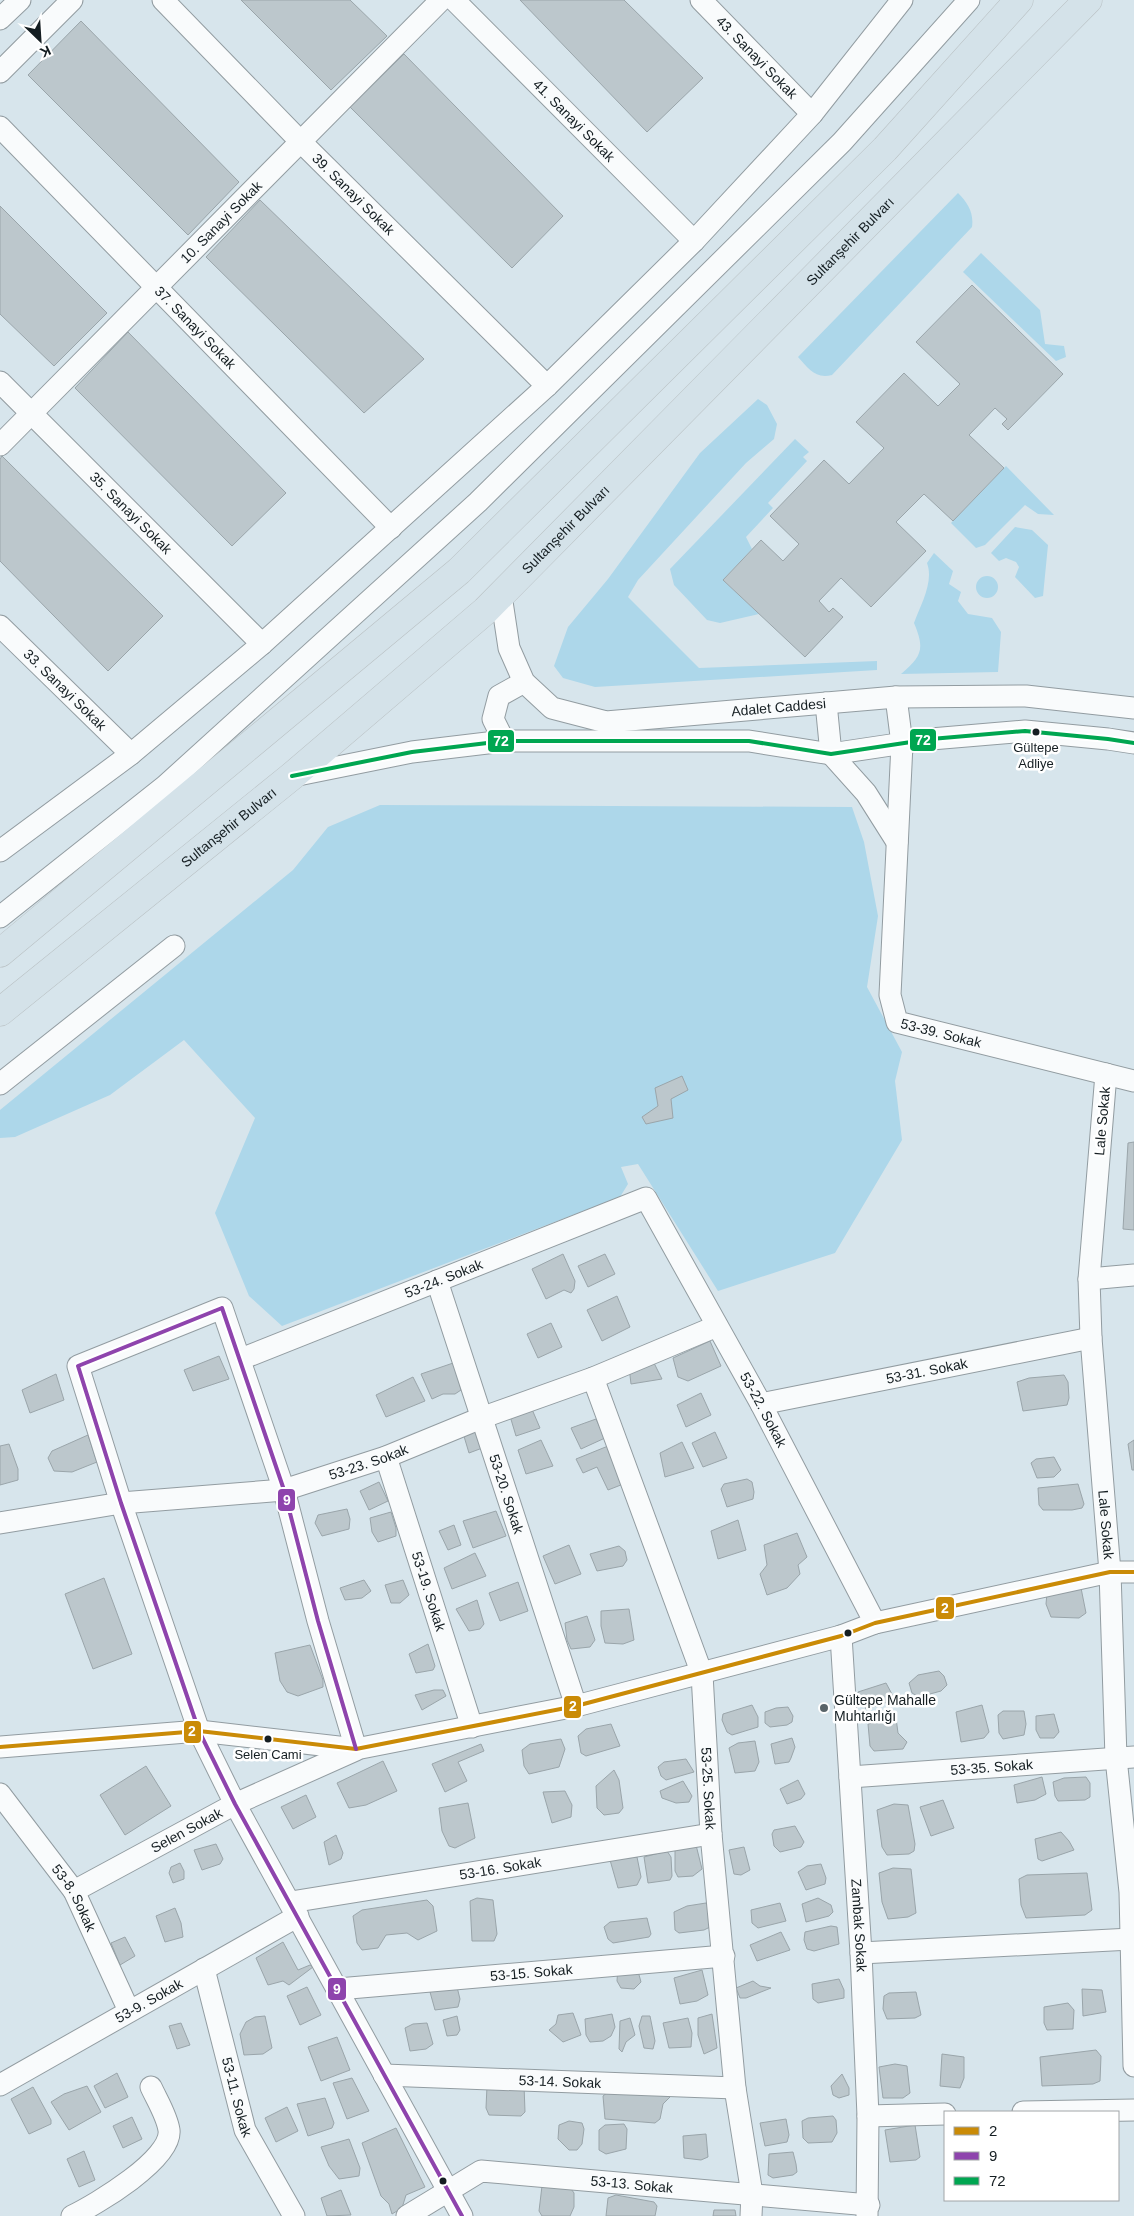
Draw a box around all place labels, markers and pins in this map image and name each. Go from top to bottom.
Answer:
marker: Gültepe Adliye [1031,727,1041,737]
place label: Gültepe Adliye [1013,740,1059,771]
unlabelled marker [843,1628,853,1638]
place label: Gültepe Mahalle Muhtarlığı [834,1692,936,1724]
marker: Gültepe Mahalle Muhtarlığı [818,1702,830,1714]
marker: Selen Cami [263,1734,273,1744]
place label: Selen Cami [234,1747,302,1762]
unlabelled marker [438,2176,448,2186]

